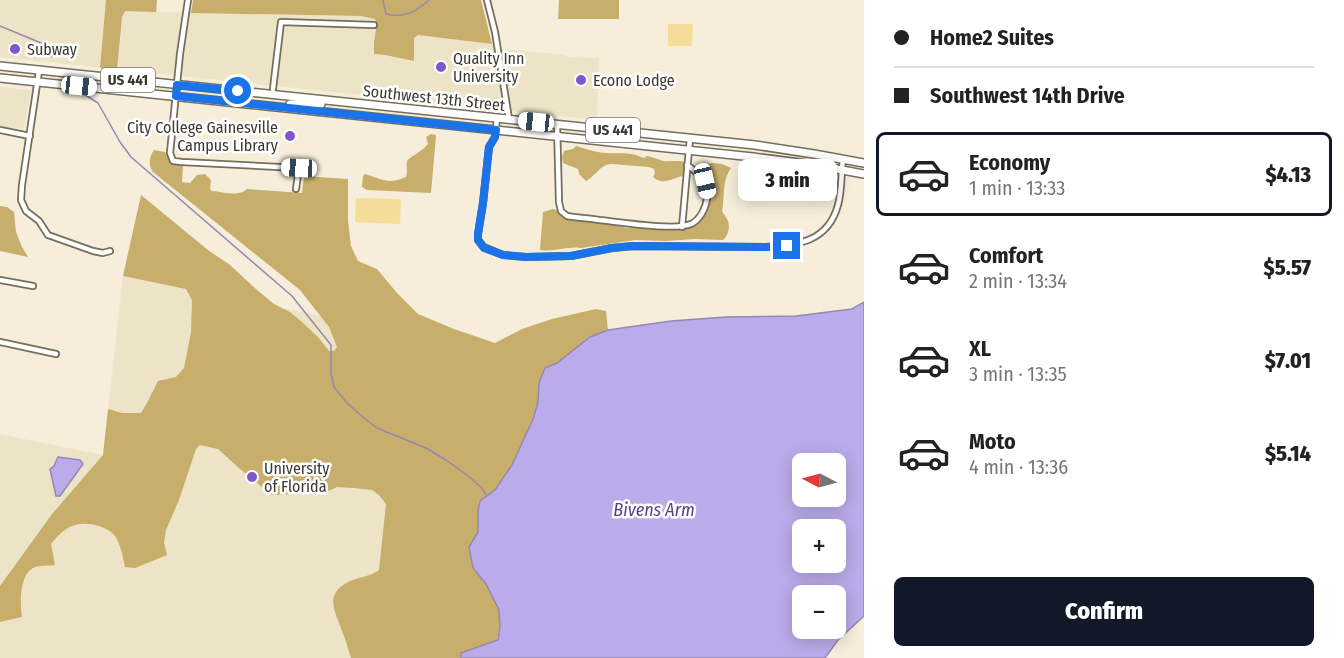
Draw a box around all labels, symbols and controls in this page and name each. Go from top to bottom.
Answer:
text: Home2 Suites [930,24,1054,51]
place label: Subway [27,40,78,59]
marker: Subway [8,42,22,56]
place label: Quality Inn University [453,49,525,86]
marker: Quality Inn University [434,60,448,74]
road number: US 441 [101,68,155,92]
place label: Econo Lodge [593,71,675,90]
marker: Econo Lodge [574,73,588,87]
car [60,75,98,97]
route start [224,77,251,104]
street label: Southwest 13th Street [362,81,507,115]
text: Southwest 14th Drive [930,82,1125,109]
car [517,111,555,133]
place label: City College Gainesville Campus Library [127,118,279,155]
road number: US 441 [586,118,640,142]
marker: City College Gainesville Campus Library [283,129,297,143]
icon: car [897,147,951,201]
text: Economy [969,149,1050,176]
car [281,158,317,178]
callout: 3 min [738,159,836,201]
car [692,161,718,201]
text: $4.13 [1265,161,1311,188]
text: 3 min [765,168,810,192]
text: 1 min · 13:33 [969,176,1065,200]
route end [773,232,800,259]
icon: car [897,240,951,294]
text: Comfort [969,242,1043,269]
text: $5.57 [1264,254,1311,281]
text: 2 min · 13:34 [969,269,1067,293]
icon: car [897,333,951,387]
text: XL [969,335,991,362]
text: $7.01 [1265,347,1311,374]
text: 3 min · 13:35 [969,362,1067,386]
icon: car [897,426,951,480]
text: Moto [969,428,1016,455]
text: $5.14 [1265,440,1311,467]
north arrow [792,453,846,507]
map controls [792,453,846,639]
text: 4 min · 13:36 [969,455,1068,479]
place label: University of Florida [264,459,330,496]
marker: University of Florida [245,470,259,484]
water label: Bivens Arm [613,499,695,521]
button: + [792,519,846,573]
button: Confirm [894,577,1314,646]
button: − [792,585,846,639]

